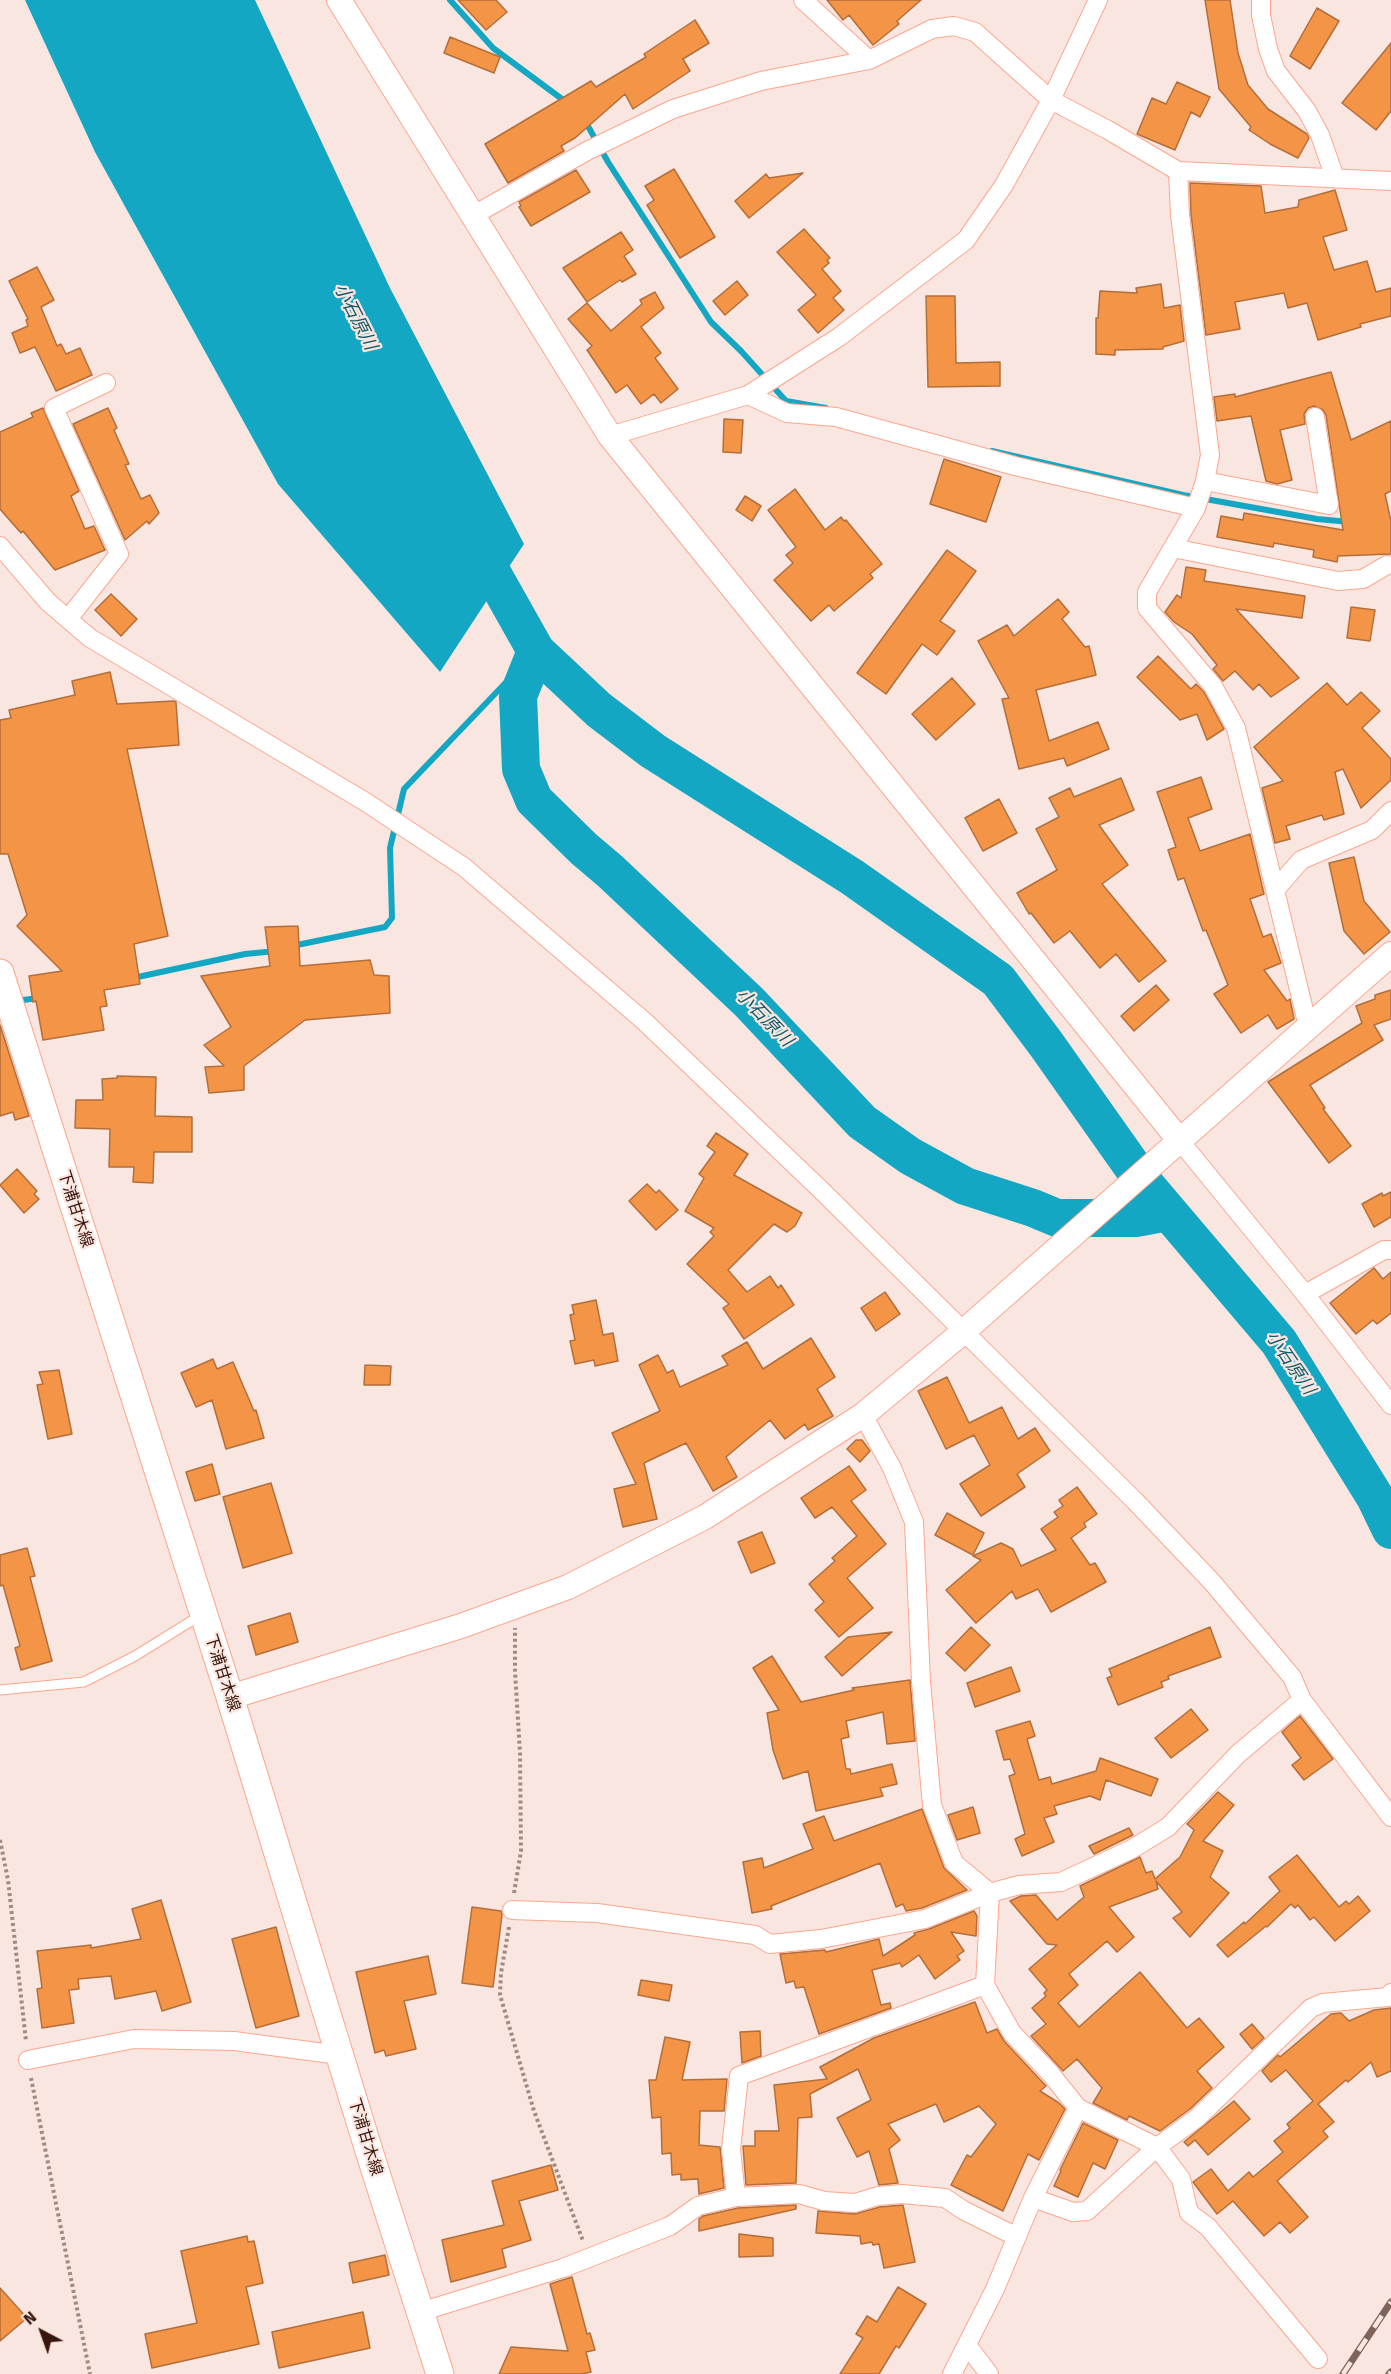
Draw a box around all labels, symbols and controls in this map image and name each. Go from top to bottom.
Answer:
water label: 小石原川 [329,280,381,354]
water label: 小石原川 [731,985,797,1051]
street label: 下浦甘木線 [54,1168,96,1250]
water label: 小石原川 [1261,1327,1319,1399]
street label: 下浦甘木線 [201,1632,243,1714]
street label: 下浦甘木線 [344,2096,386,2178]
north arrow [12,2302,72,2362]
text: N [20,2307,40,2329]

